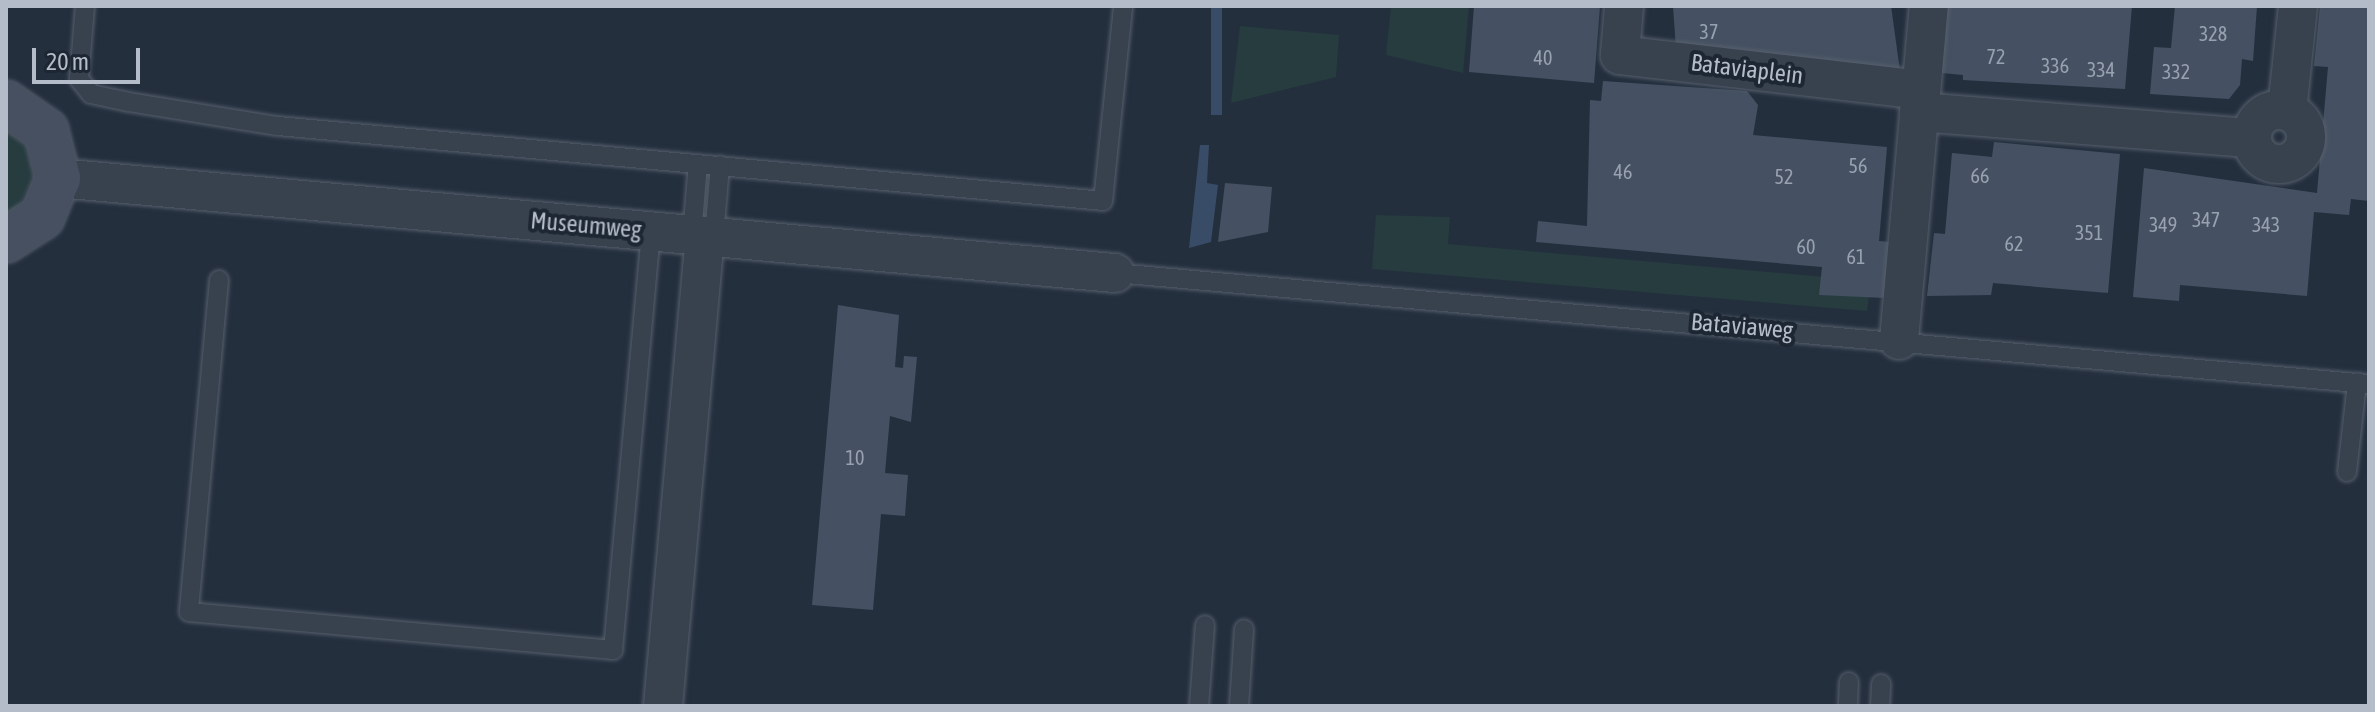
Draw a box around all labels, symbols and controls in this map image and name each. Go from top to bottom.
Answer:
house number: 37 [1700,19,1718,43]
house number: 328 [2199,21,2227,45]
scale bar [36,32,144,82]
house number: 72 [1987,44,2005,68]
house number: 40 [1534,45,1552,69]
text: 20 m [46,48,89,75]
street label: Bataviaplein [1689,48,1805,90]
house number: 336 [2041,53,2069,77]
house number: 334 [2087,57,2115,81]
house number: 332 [2162,59,2190,83]
house number: 56 [1849,153,1867,177]
house number: 46 [1614,159,1632,183]
house number: 66 [1971,163,1989,187]
house number: 52 [1775,164,1793,188]
street label: Museumweg [529,206,643,244]
house number: 347 [2192,207,2220,231]
house number: 349 [2149,212,2177,236]
house number: 343 [2252,212,2280,236]
house number: 351 [2075,220,2103,244]
house number: 62 [2005,231,2023,255]
house number: 60 [1797,234,1815,258]
house number: 61 [1847,244,1865,268]
street label: Bataviaweg [1690,307,1794,345]
house number: 10 [846,445,864,469]

